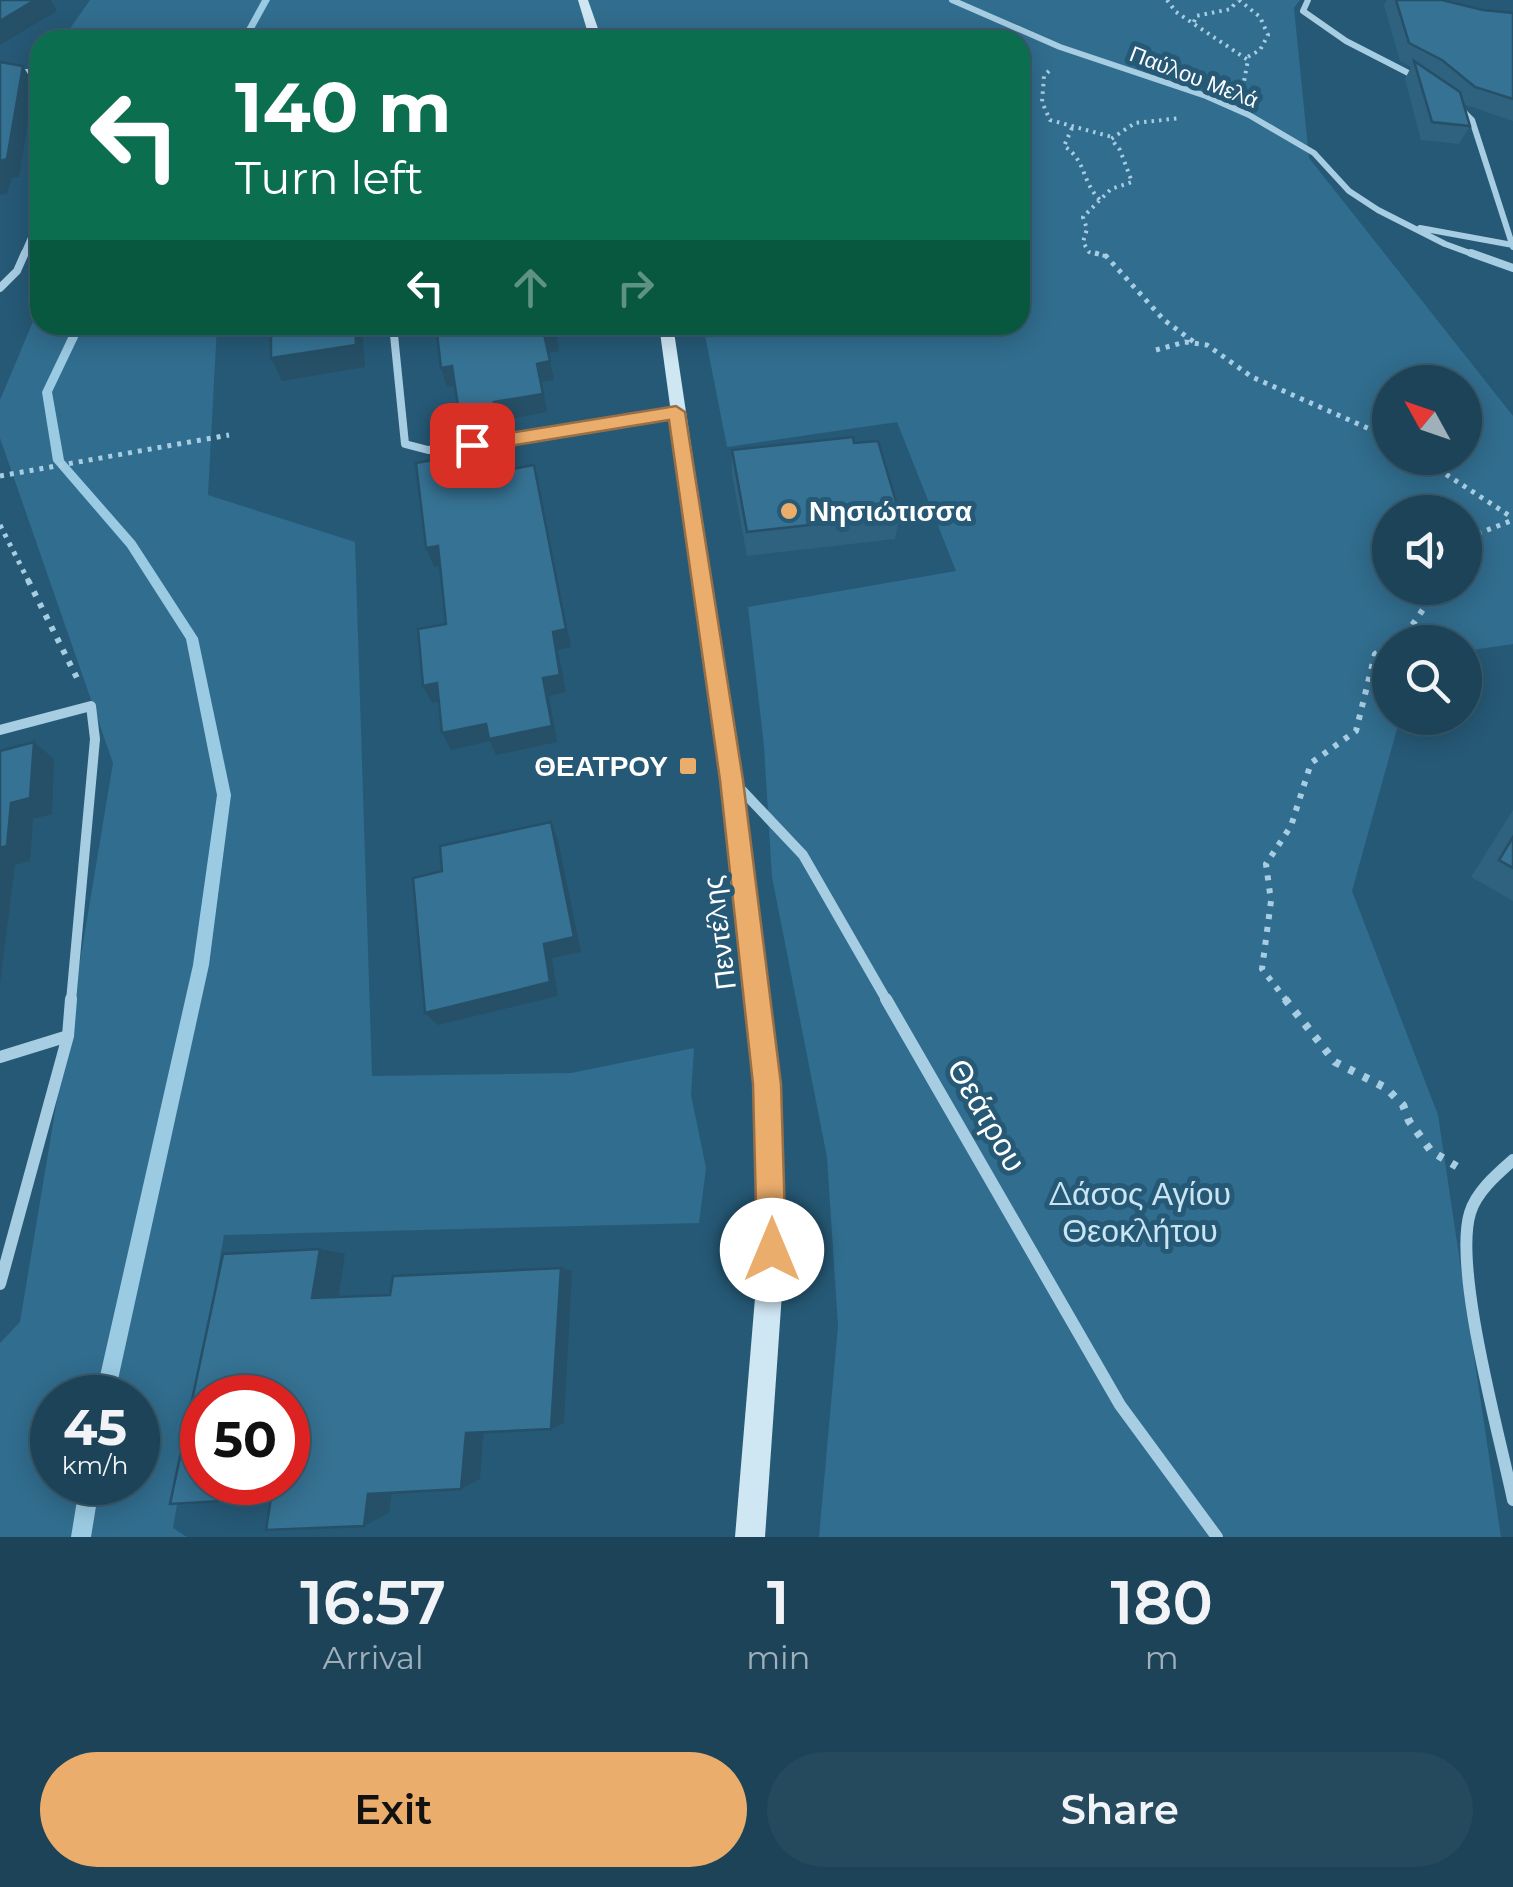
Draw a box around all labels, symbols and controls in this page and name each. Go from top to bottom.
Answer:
street label: Παύλου Μελά [1126,40,1262,114]
text: 140 m [235,64,451,150]
icon: left [70,70,200,200]
text: Turn left [235,150,423,205]
icon: left [398,260,453,315]
icon: ahead [503,260,558,315]
icon: right [608,260,663,315]
north arrow [1372,365,1482,475]
map controls [1372,365,1482,735]
pin [430,403,515,488]
icon: arrive [445,418,500,473]
place label: Νησιώτισσα [809,494,972,528]
button: sound [1372,495,1482,605]
marker: Νησιώτισσα [778,500,800,522]
button: search [1372,625,1482,735]
place label: ΘΕΑΤΡΟΥ [534,749,668,783]
marker: ΘΕΑΤΡΟΥ [677,755,699,777]
street label: Πεντέλης [695,874,743,992]
street label: Θεάτρου [939,1052,1035,1178]
park label: Δάσος Αγίου Θεοκλήτου [1049,1174,1231,1250]
position arrow [720,1198,824,1302]
speed limit sign: 50 [180,1375,310,1505]
text: 45 [63,1397,127,1458]
text: km/h [62,1450,128,1480]
text: 16:57 [300,1566,446,1639]
text: 1 [767,1566,790,1639]
text: 180 [1110,1566,1213,1639]
text: Arrival [323,1638,424,1677]
text: min [746,1638,810,1677]
text: m [1145,1638,1179,1677]
button: Exit [40,1752,747,1867]
button: Share [767,1752,1473,1867]

